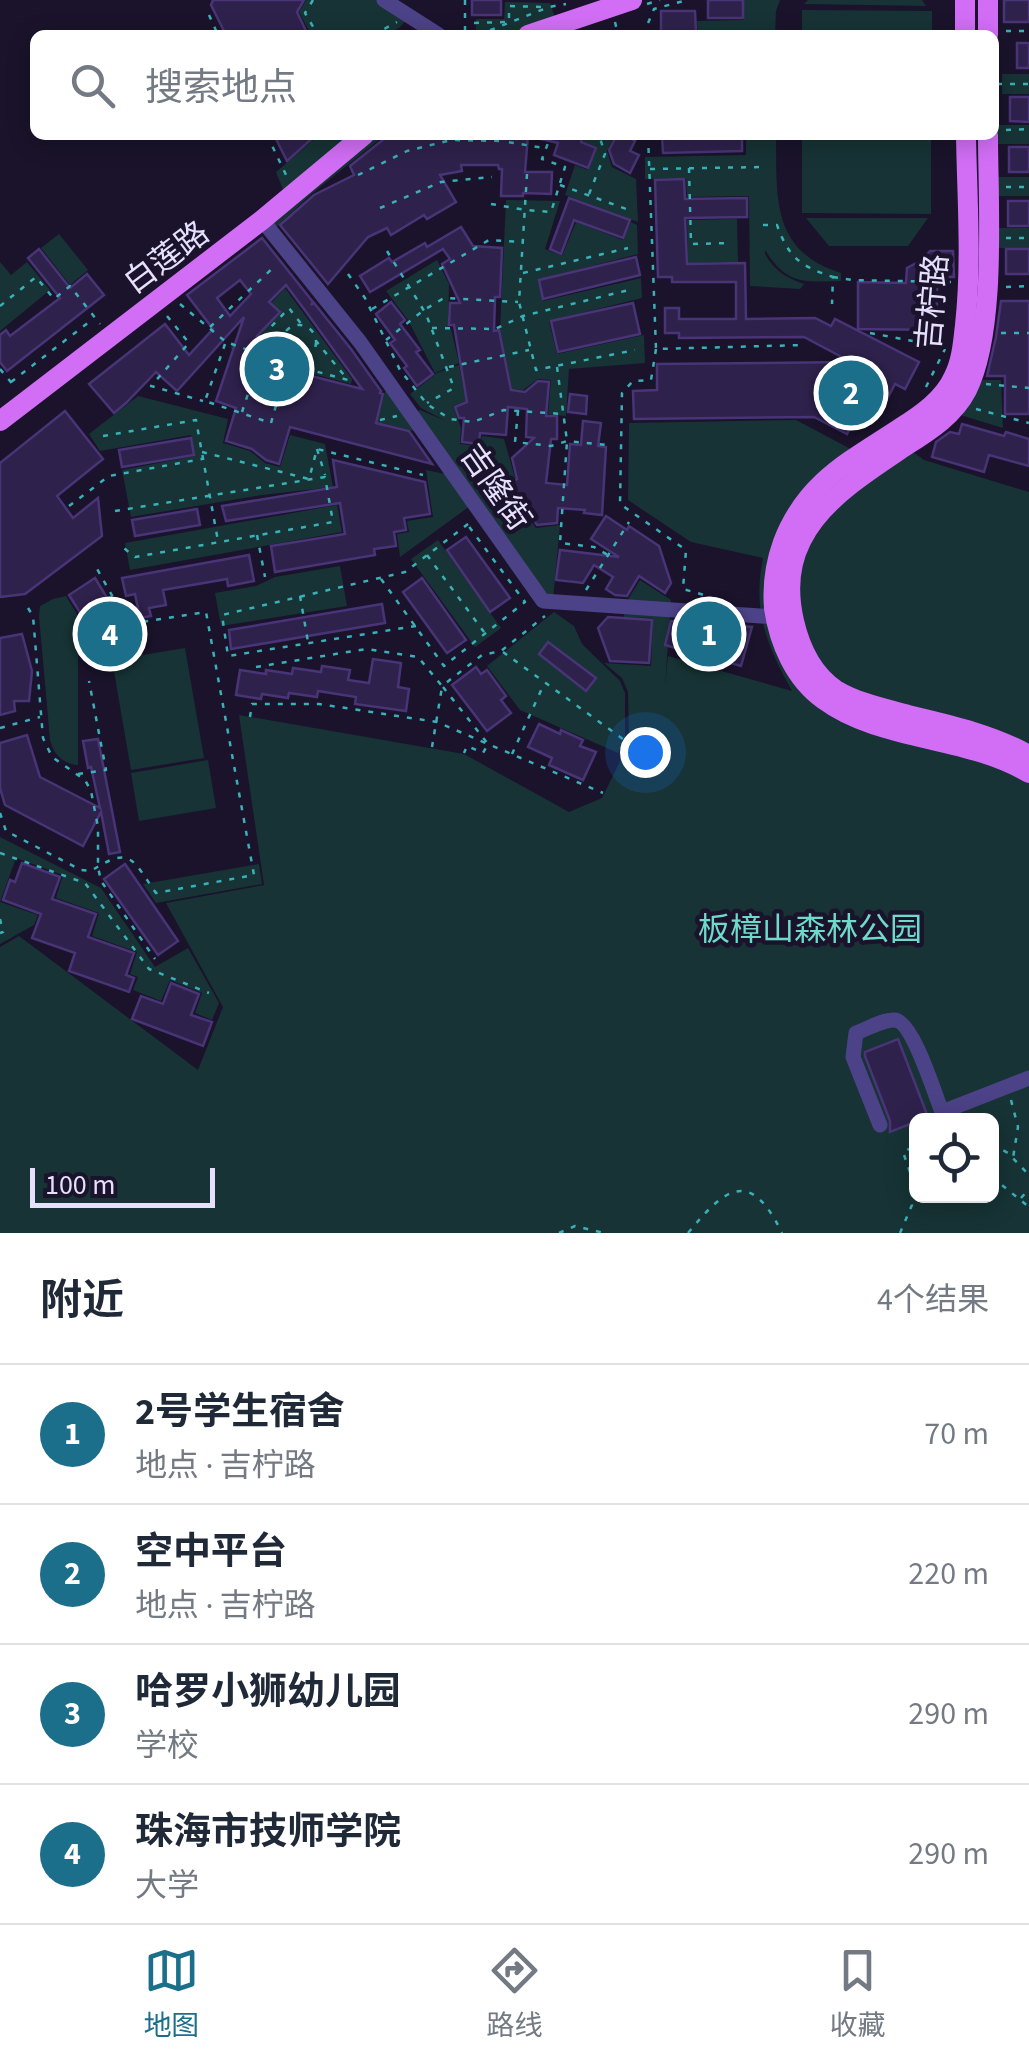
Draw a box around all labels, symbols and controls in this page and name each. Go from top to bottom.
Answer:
search box [30,30,999,140]
icon: search [65,58,120,113]
text: 搜索地点 [145,61,297,115]
street label: 白莲路 [114,211,219,305]
street label: 吉柠路 [906,252,960,352]
pin: 3 [244,332,310,406]
pin: 2 [818,356,884,430]
street label: 吉隆街 [449,435,542,540]
pin: 4 [78,596,142,672]
pin: 1 [676,596,742,672]
your location [620,727,671,778]
park label: 板樟山森林公园 [698,907,922,953]
map controls [909,1113,999,1203]
button: locate [909,1113,999,1203]
scale bar [30,1163,215,1208]
text: 100 m [45,1165,116,1205]
text: 附近 [40,1271,124,1331]
text: 4个结果 [877,1277,989,1323]
text: 2号学生宿舍 [135,1385,345,1439]
text: 1 [64,1411,81,1457]
text: 70 m [924,1411,989,1457]
text: 地点 · 吉柠路 [135,1443,316,1489]
text: 空中平台 [135,1525,287,1579]
text: 2 [64,1551,81,1597]
text: 220 m [908,1551,989,1597]
text: 地点 · 吉柠路 [135,1583,316,1629]
text: 哈罗小狮幼儿园 [135,1665,401,1719]
text: 3 [64,1691,81,1737]
text: 290 m [908,1691,989,1737]
text: 学校 [135,1723,199,1769]
text: 珠海市技师学院 [135,1805,401,1859]
text: 4 [64,1831,81,1877]
text: 290 m [908,1831,989,1877]
text: 大学 [135,1863,199,1909]
tab: 地图 [143,1943,200,2046]
tab: 路线 [486,1943,543,2046]
tab: 收藏 [829,1943,886,2046]

